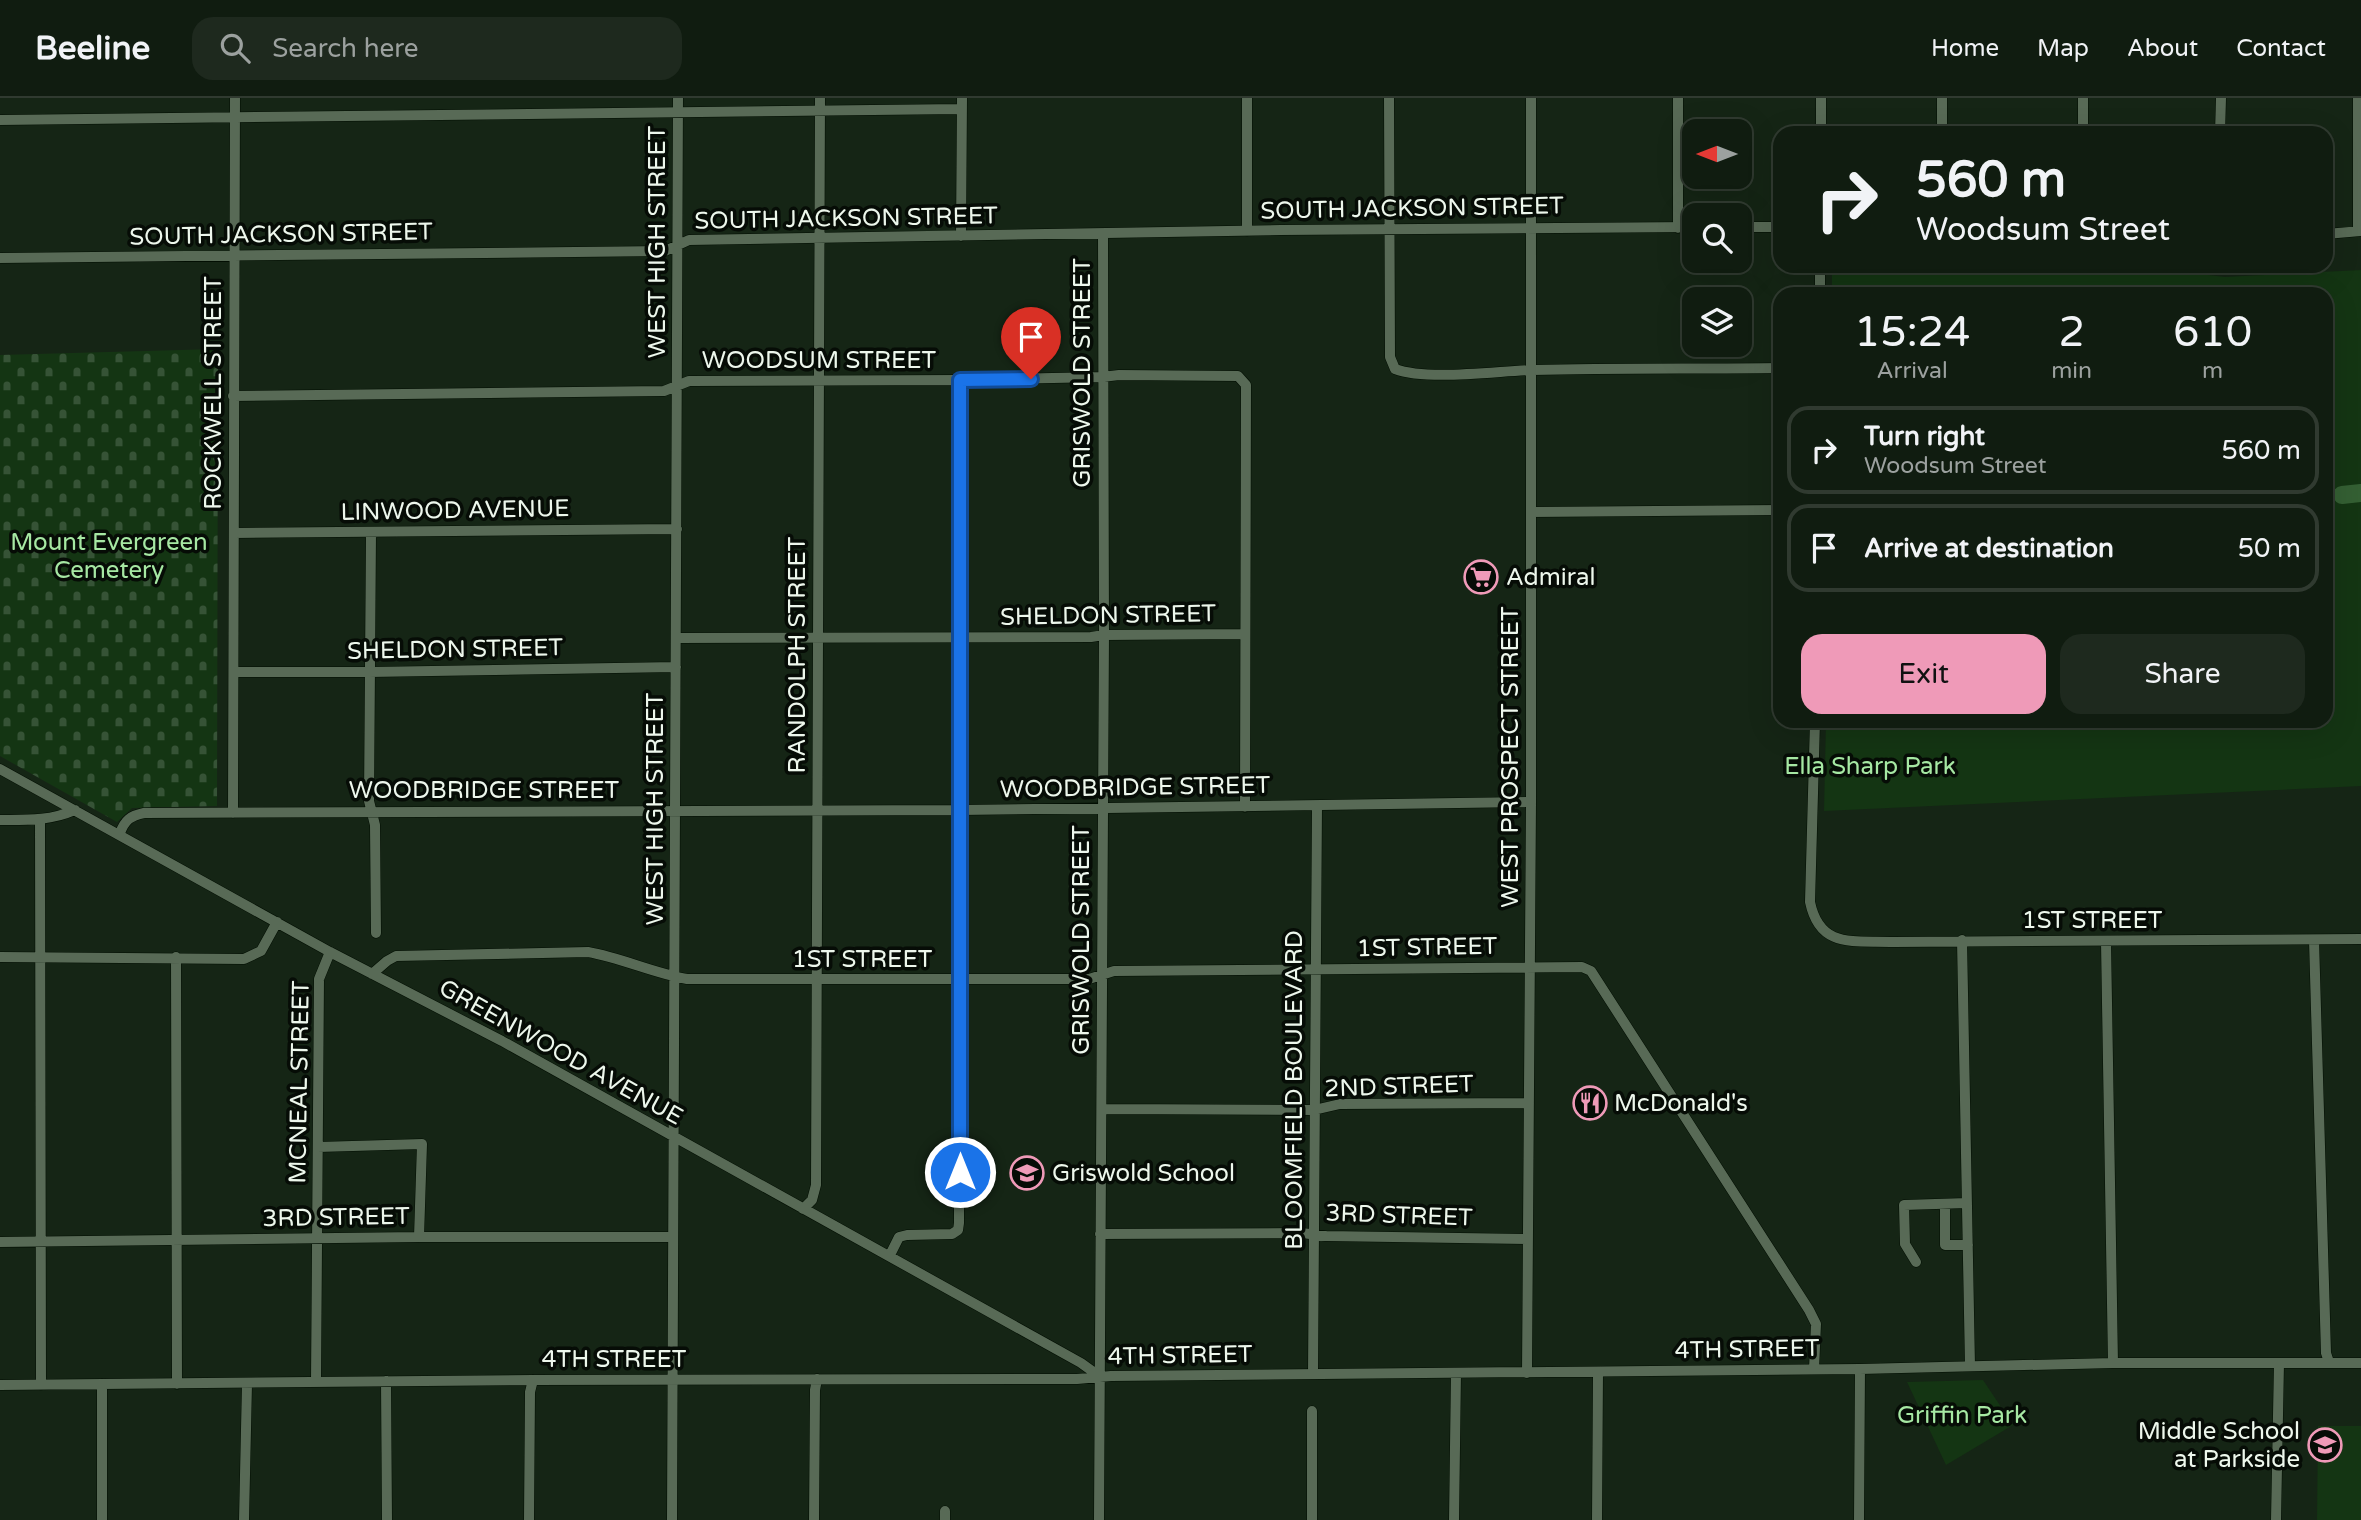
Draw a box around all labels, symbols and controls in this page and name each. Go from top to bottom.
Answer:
search box [192,17,682,80]
text: Beeline [35,29,150,68]
icon: search [216,29,254,67]
text: Search here [272,33,418,64]
text: Home [1931,34,1999,63]
text: Map [2037,34,2089,63]
text: About [2127,34,2198,63]
text: Contact [2236,34,2326,63]
north arrow [1682,119,1752,189]
map controls [1682,119,1752,357]
street label: WEST HIGH STREET [643,125,672,358]
text: 560 m [1916,151,2066,210]
icon: right [1801,154,1892,245]
street label: SOUTH JACKSON STREET [1260,191,1564,226]
street label: SOUTH JACKSON STREET [694,201,998,236]
button: search [1682,203,1752,273]
text: Woodsum Street [1916,211,2170,249]
street label: SOUTH JACKSON STREET [129,217,433,252]
street label: GRISWOLD STREET [1068,258,1097,488]
street label: ROCKWELL STREET [199,276,228,510]
button: layers [1682,287,1752,357]
pin [1001,307,1061,379]
text: 15:24 [1854,307,1970,358]
text: 2 [2058,307,2085,358]
text: 610 [2173,307,2252,358]
icon: arrive [1012,318,1050,356]
street label: WOODSUM STREET [702,346,937,375]
text: Arrival [1877,357,1948,385]
text: min [2051,357,2092,385]
text: m [2202,357,2223,385]
text: Turn right [1864,421,1985,452]
icon: right [1805,431,1843,469]
text: 560 m [2221,435,2301,466]
text: Woodsum Street [1864,452,2047,480]
street label: LINWOOD AVENUE [340,494,570,527]
park label: Mount Evergreen Cemetery [10,528,208,585]
icon: arrive [1805,529,1843,567]
text: Arrive at destination [1864,533,2114,564]
text: 50 m [2238,533,2301,564]
street label: RANDOLPH STREET [783,536,812,773]
supermarket icon: Admiral [1462,558,1500,596]
place label: Admiral [1506,563,1595,592]
street label: SHELDON STREET [1000,599,1217,632]
street label: WEST PROSPECT STREET [1496,606,1525,908]
street label: SHELDON STREET [347,633,564,666]
button: Exit [1801,634,2046,714]
button: Share [2060,634,2305,714]
street label: WEST HIGH STREET [641,692,670,925]
park label: Ella Sharp Park [1784,752,1956,781]
street label: WOODBRIDGE STREET [1000,771,1271,804]
street label: WOODBRIDGE STREET [349,776,620,805]
street label: GRISWOLD STREET [1067,825,1096,1055]
street label: 1ST STREET [2022,906,2163,935]
street label: BLOOMFIELD BOULEVARD [1280,930,1309,1250]
street label: 1ST STREET [1356,932,1498,963]
street label: 1ST STREET [792,945,933,974]
street label: GREENWOOD AVENUE [434,973,688,1132]
street label: MCNEAL STREET [283,980,316,1184]
street label: 2ND STREET [1324,1069,1475,1104]
restaurant icon: McDonald's [1571,1084,1609,1122]
place label: McDonald's [1614,1089,1748,1118]
position arrow [923,1135,997,1209]
school or university icon: Griswold School [1008,1154,1046,1192]
place label: Griswold School [1052,1159,1235,1188]
street label: 3RD STREET [1325,1198,1473,1233]
street label: 3RD STREET [262,1202,410,1233]
street label: 4TH STREET [1674,1334,1820,1365]
street label: 4TH STREET [1107,1340,1253,1371]
street label: 4TH STREET [542,1345,687,1374]
park label: Griffin Park [1897,1401,2027,1430]
place label: Middle School at Parkside [2138,1417,2300,1474]
school or university icon: Middle School at Parkside [2306,1426,2344,1464]

